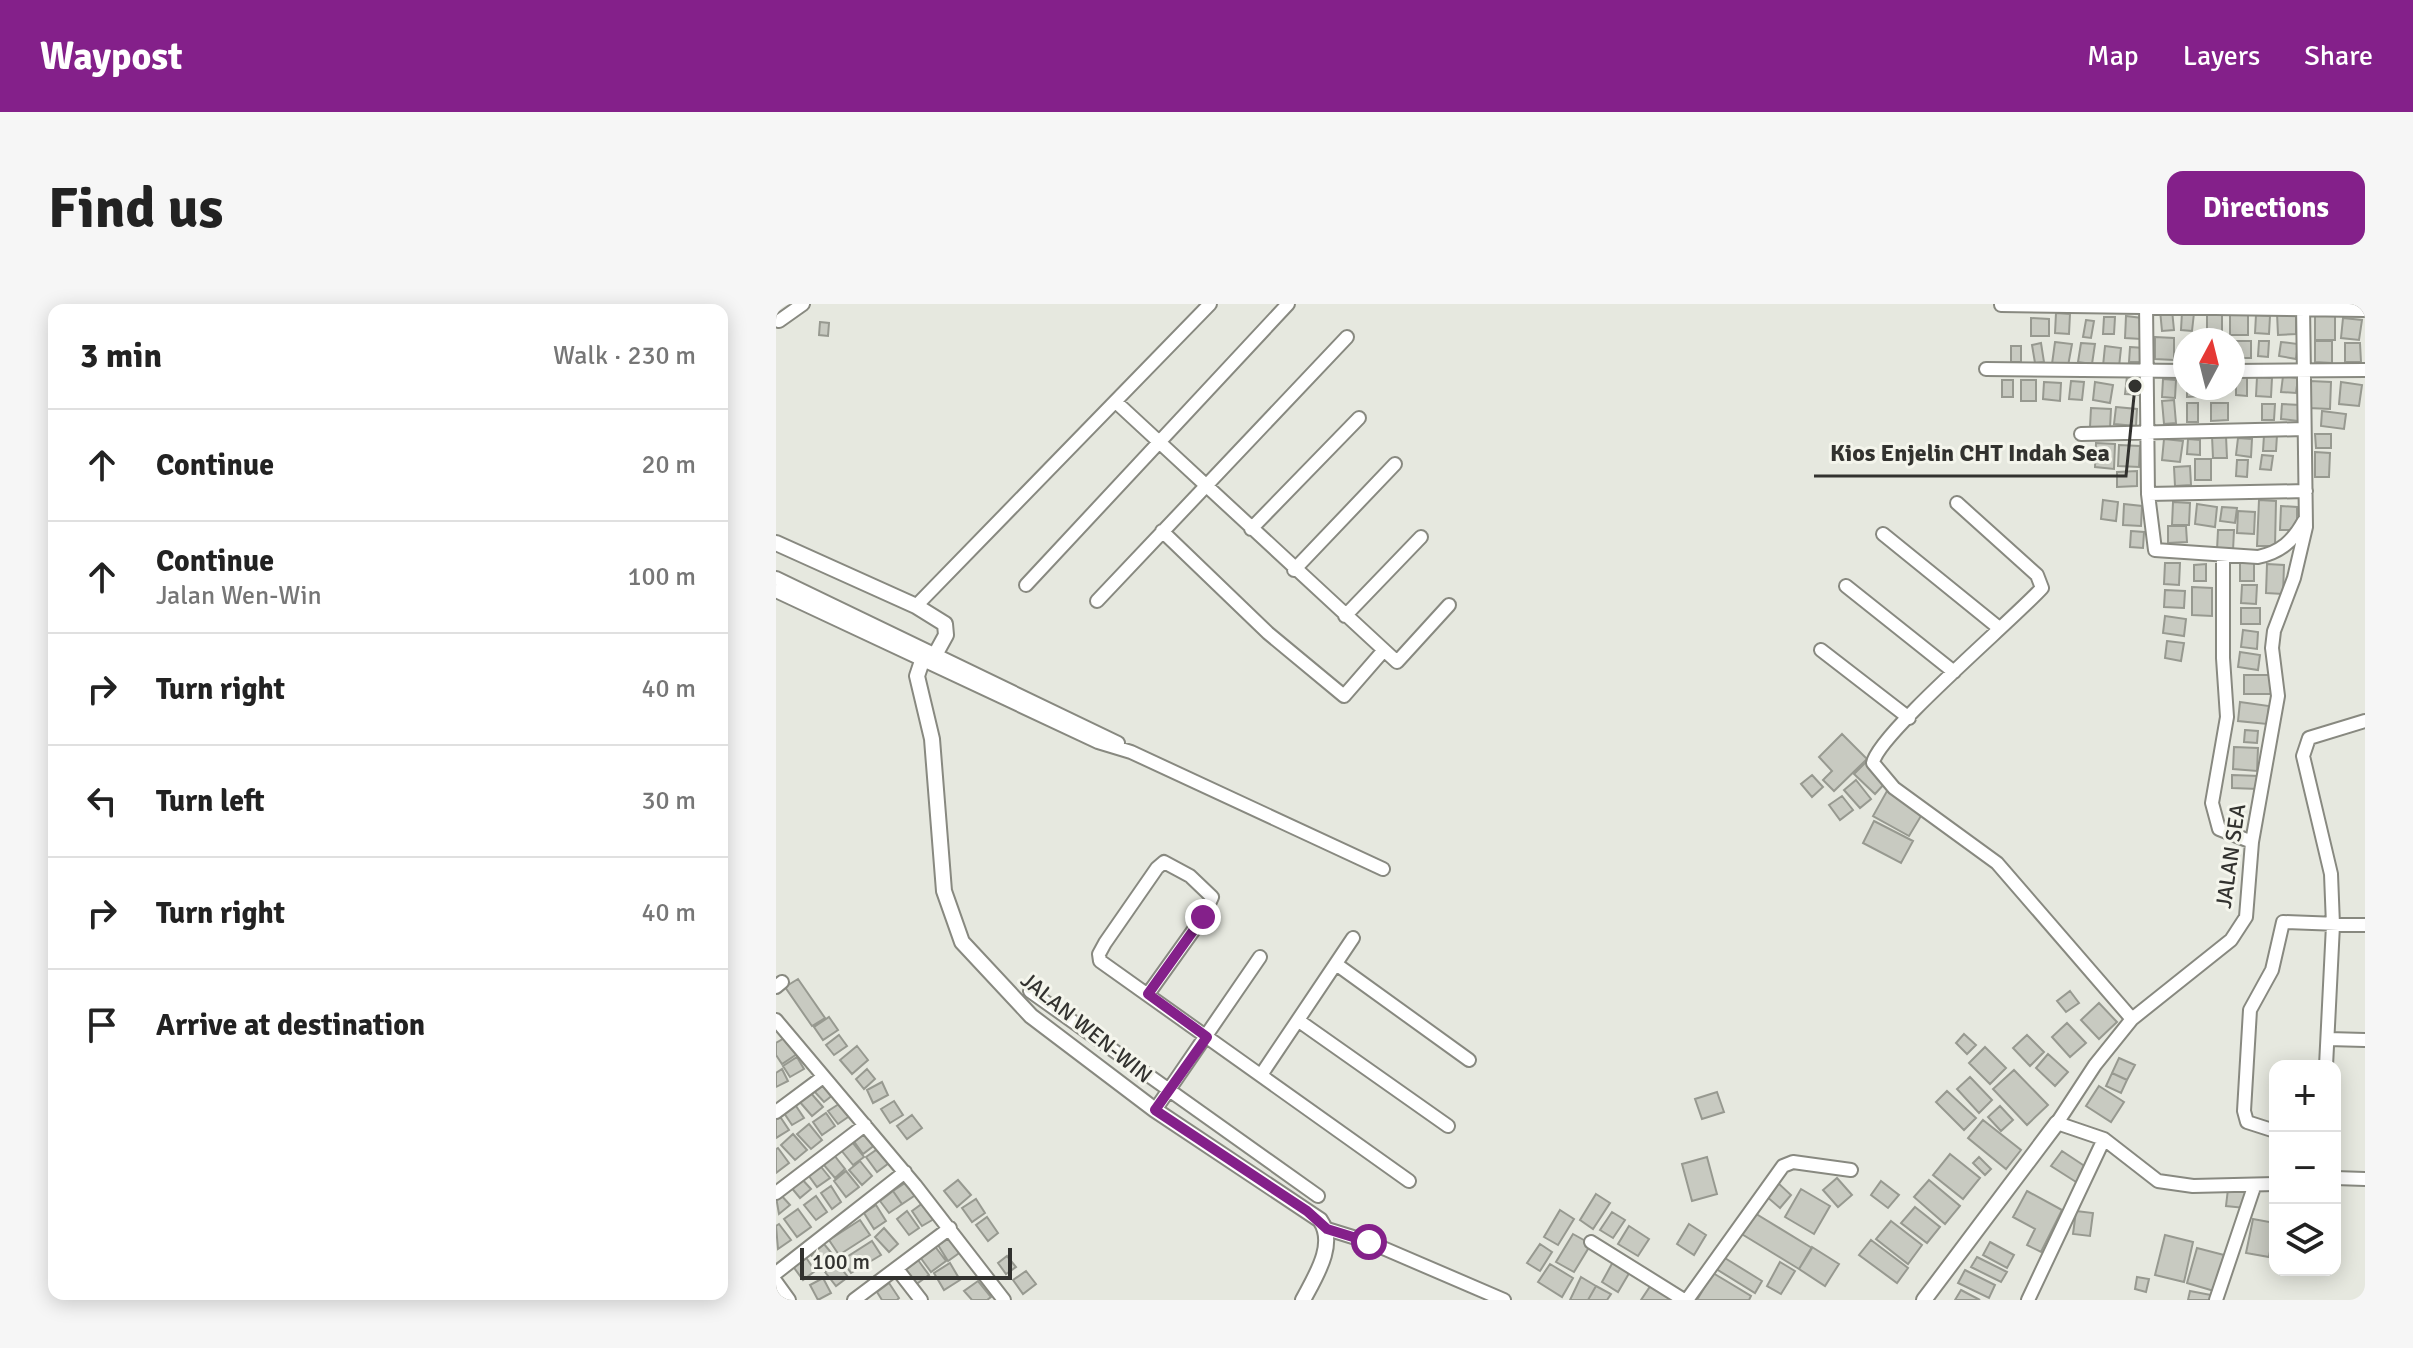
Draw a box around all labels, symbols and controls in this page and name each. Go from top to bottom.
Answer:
text: Waypost [40,33,182,80]
text: Map [2087,39,2139,73]
text: Layers [2183,39,2260,73]
text: Share [2304,39,2373,73]
button: Directions [2167,171,2365,245]
text: Find us [48,174,223,243]
north arrow [2173,328,2245,400]
text: 3 min [80,335,162,377]
text: Walk · 230 m [553,340,696,372]
callout: Kios Enjelin CHT Indah Sea [1814,428,2126,476]
text: Kios Enjelin CHT Indah Sea [1830,438,2110,468]
icon: ahead [80,443,124,487]
text: Continue [156,447,274,484]
text: 20 m [641,449,696,481]
text: Continue [156,543,274,580]
icon: ahead [80,555,124,599]
text: 100 m [627,561,696,593]
text: Jalan Wen-Win [156,580,322,612]
icon: right [80,667,124,711]
text: Turn right [156,671,285,708]
text: 40 m [641,673,696,705]
icon: left [80,779,124,823]
text: Turn left [156,783,265,820]
text: 30 m [641,785,696,817]
street label: JALAN SEA [2210,801,2251,910]
icon: right [80,891,124,935]
text: Turn right [156,895,285,932]
text: 40 m [641,897,696,929]
route end [1185,899,1221,935]
street label: JALAN WEN-WIN [1016,966,1158,1089]
icon: arrive [80,1003,124,1047]
text: Arrive at destination [156,1007,425,1044]
map controls [2269,1060,2341,1276]
button: + [2269,1060,2341,1132]
button: − [2269,1132,2341,1204]
button: layers [2269,1204,2341,1276]
route start [1351,1224,1387,1260]
scale bar [800,1244,1012,1280]
text: 100 m [812,1248,870,1275]

